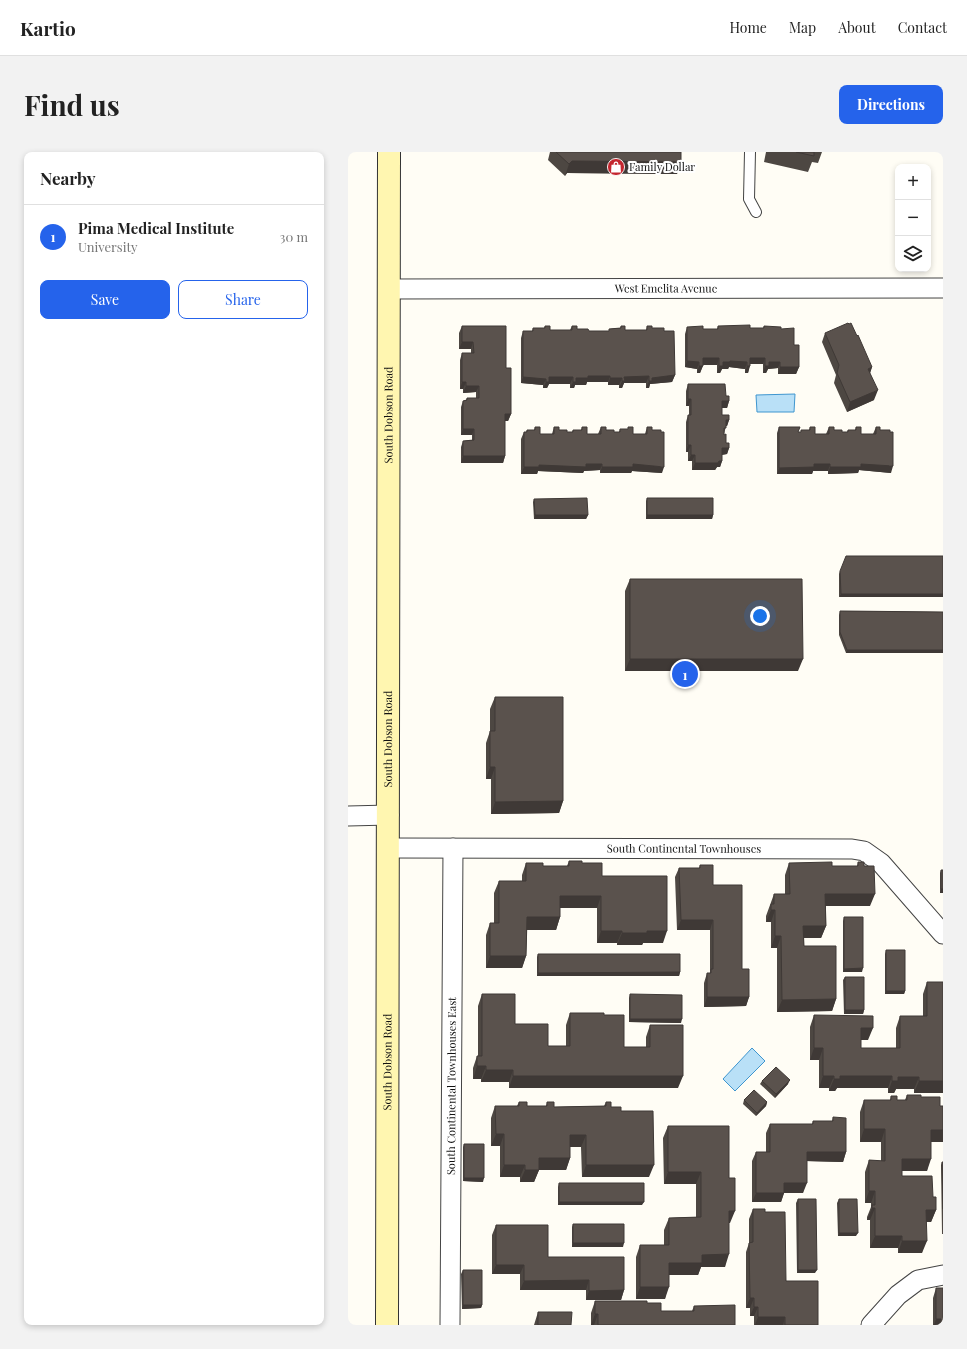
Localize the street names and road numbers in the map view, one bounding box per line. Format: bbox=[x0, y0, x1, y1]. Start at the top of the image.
street label: West Emelita Avenue bbox=[614, 280, 718, 296]
street label: South Dobson Road bbox=[380, 366, 396, 464]
street label: South Dobson Road bbox=[380, 690, 395, 788]
street label: South Continental Townhouses bbox=[607, 840, 761, 856]
street label: South Continental Townhouses East bbox=[443, 997, 459, 1175]
street label: South Dobson Road bbox=[379, 1013, 395, 1111]

